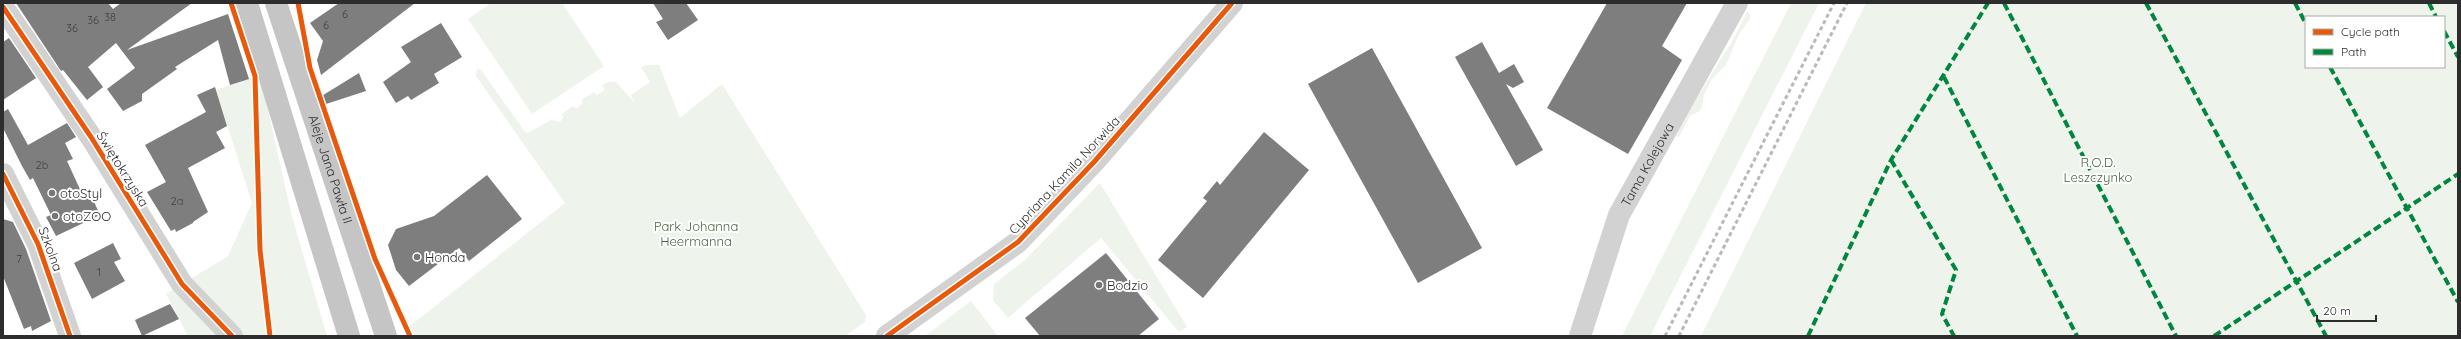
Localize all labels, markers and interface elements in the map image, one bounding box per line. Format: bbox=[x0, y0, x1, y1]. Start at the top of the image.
house number: 6 bbox=[342, 7, 348, 21]
house number: 38 bbox=[104, 10, 116, 24]
house number: 36 bbox=[87, 13, 99, 27]
legend bbox=[2305, 16, 2445, 68]
house number: 6 bbox=[323, 18, 329, 32]
house number: 36 bbox=[66, 21, 78, 35]
text: Cycle path bbox=[2341, 24, 2400, 39]
text: Path bbox=[2341, 44, 2366, 59]
street label: Aleje Jana Pawła II bbox=[305, 113, 356, 226]
street label: Cypriana Kamila Norwida bbox=[1005, 113, 1123, 237]
street label: Tama Kolejowa bbox=[1617, 120, 1677, 209]
street label: Świętokrzyska bbox=[93, 128, 153, 210]
park label: R.O.D. Leszczynko bbox=[2064, 154, 2133, 185]
house number: 2b bbox=[36, 158, 49, 172]
place label: otoStyl bbox=[60, 185, 102, 201]
marker: otoStyl bbox=[47, 188, 57, 198]
house number: 2a bbox=[171, 194, 183, 208]
place label: otoZOO bbox=[63, 208, 111, 224]
marker: otoZOO bbox=[50, 211, 60, 221]
park label: Park Johanna Heermanna bbox=[654, 218, 738, 249]
street label: Szkolna bbox=[36, 224, 66, 274]
place label: Honda bbox=[425, 249, 465, 265]
house number: 7 bbox=[16, 252, 22, 266]
marker: Honda bbox=[412, 252, 422, 262]
house number: 1 bbox=[97, 265, 101, 279]
place label: Bodzio bbox=[1107, 277, 1148, 293]
marker: Bodzio bbox=[1094, 280, 1104, 290]
scale bar bbox=[2317, 297, 2376, 323]
text: 20 m bbox=[2323, 303, 2351, 318]

